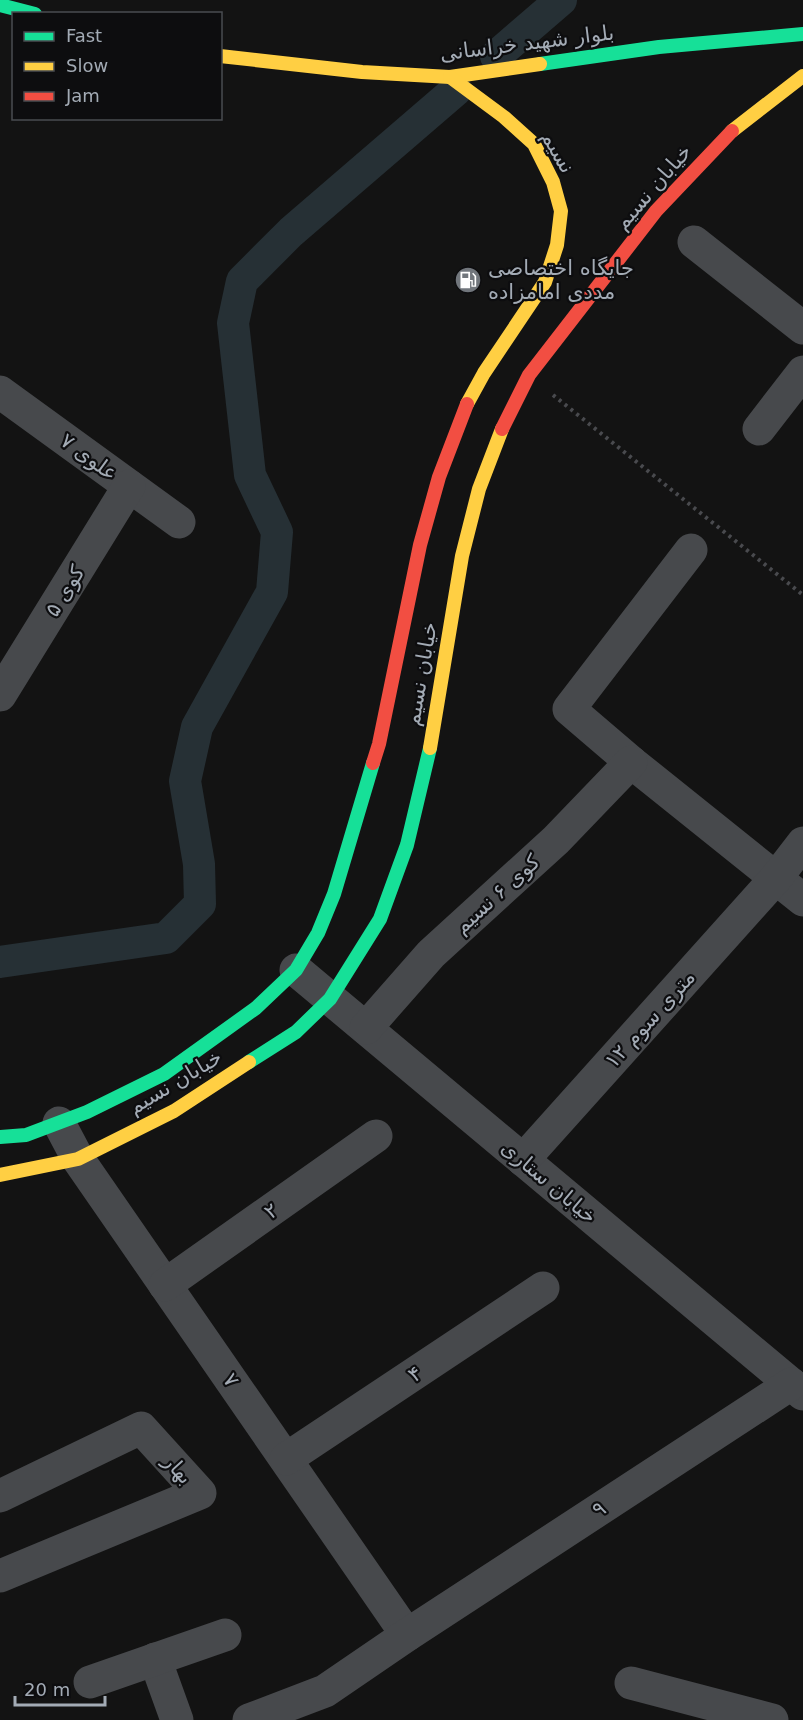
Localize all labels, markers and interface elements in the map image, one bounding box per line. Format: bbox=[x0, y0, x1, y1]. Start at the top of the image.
legend bbox=[12, 12, 222, 120]
street label: بلوار شهید خراسانی bbox=[439, 20, 615, 66]
text: Fast bbox=[66, 25, 102, 46]
text: Slow bbox=[66, 55, 108, 76]
text: Jam bbox=[65, 85, 100, 106]
street label: نسیم bbox=[536, 127, 580, 178]
street label: خیابان نسیم bbox=[610, 140, 697, 235]
place label: جایگاه اختصاصی مددی امامزاده bbox=[488, 256, 634, 304]
fuel station icon: جایگاه اختصاصی مددی امامزاده bbox=[453, 265, 483, 295]
street label: علوی ۷ bbox=[56, 428, 122, 486]
street label: کوی ۵ bbox=[40, 561, 90, 621]
street label: خیابان نسیم bbox=[400, 620, 443, 728]
street label: کوی ۶ نسیم bbox=[449, 849, 545, 939]
street label: ۱۲ متری سوم bbox=[600, 965, 700, 1073]
street label: خیابان نسیم bbox=[124, 1045, 227, 1120]
street label: خیابان ستاری bbox=[496, 1135, 602, 1229]
street label: ۲ bbox=[259, 1198, 283, 1224]
street label: ۴ bbox=[404, 1361, 426, 1387]
street label: ۷ bbox=[218, 1368, 244, 1392]
street label: بهار bbox=[158, 1448, 198, 1489]
street label: ۹ bbox=[588, 1496, 610, 1522]
scale bar bbox=[15, 1669, 105, 1707]
text: 20 m bbox=[24, 1679, 70, 1700]

